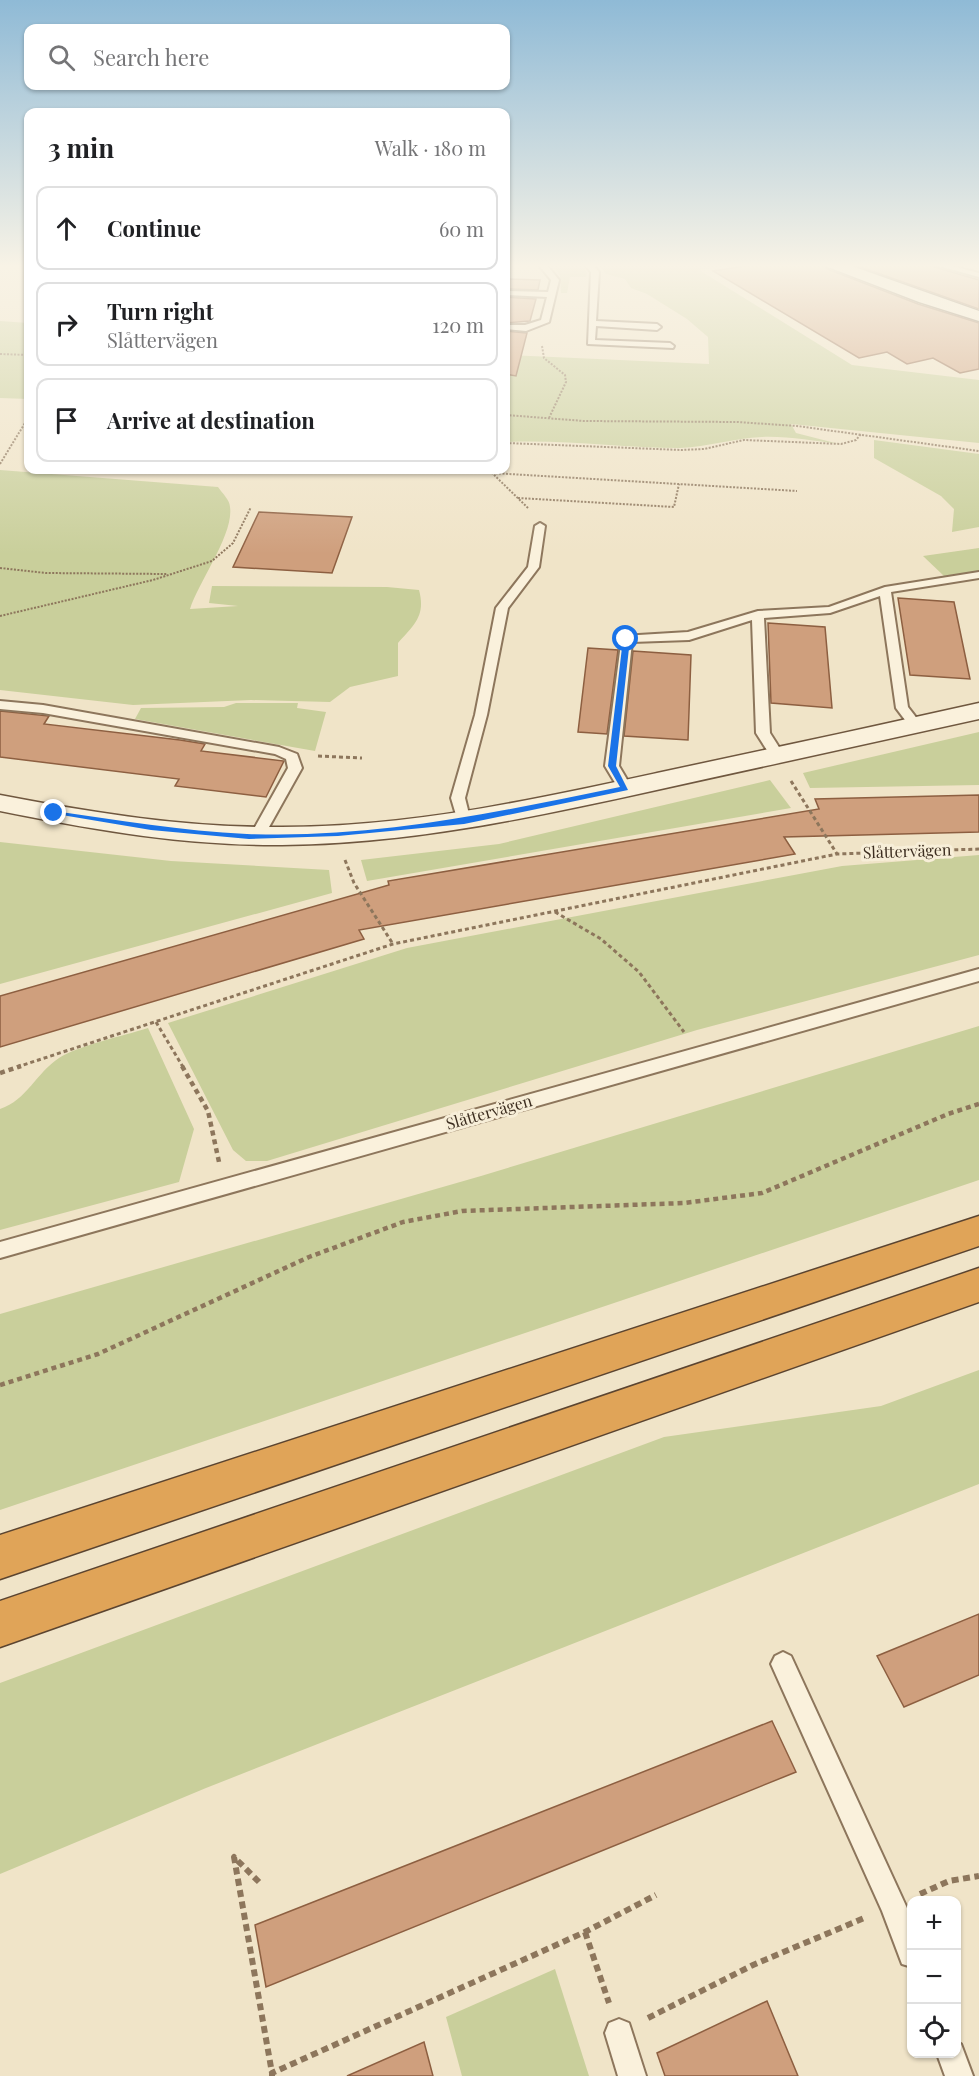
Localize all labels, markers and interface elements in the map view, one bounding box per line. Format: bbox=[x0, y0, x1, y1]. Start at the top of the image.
search box bbox=[24, 24, 510, 90]
icon: search bbox=[45, 41, 78, 74]
text: Search here bbox=[93, 42, 209, 72]
text: 3 min bbox=[48, 130, 114, 165]
text: Walk · 180 m bbox=[375, 134, 486, 161]
icon: ahead bbox=[50, 212, 83, 245]
text: Continue bbox=[107, 213, 201, 243]
text: 60 m bbox=[439, 215, 484, 242]
text: Turn right bbox=[107, 296, 213, 326]
icon: right bbox=[50, 308, 83, 341]
text: 120 m bbox=[432, 311, 484, 338]
text: Slåttervägen bbox=[107, 326, 218, 353]
icon: arrive bbox=[50, 404, 83, 437]
text: Arrive at destination bbox=[107, 405, 315, 435]
route start bbox=[612, 625, 638, 651]
route end bbox=[40, 799, 66, 825]
street label: Slåttervägen bbox=[862, 838, 952, 863]
street label: Slåttervägen bbox=[443, 1089, 535, 1134]
map controls bbox=[907, 1896, 961, 2058]
button: + bbox=[907, 1896, 961, 1950]
button: − bbox=[907, 1950, 961, 2004]
button: locate bbox=[907, 2004, 961, 2058]

